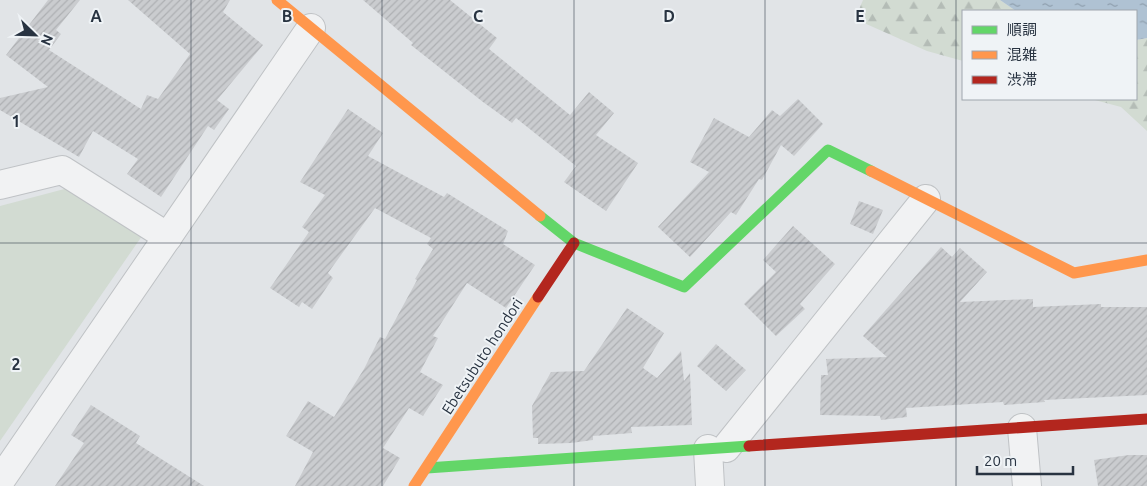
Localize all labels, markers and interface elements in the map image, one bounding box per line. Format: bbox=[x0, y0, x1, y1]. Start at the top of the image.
text: A bbox=[90, 7, 102, 25]
text: B bbox=[282, 7, 292, 25]
text: C bbox=[473, 7, 483, 25]
text: D bbox=[663, 7, 675, 25]
text: E bbox=[855, 7, 865, 25]
north arrow bbox=[10, 10, 60, 60]
legend bbox=[962, 10, 1137, 100]
text: 順調 bbox=[1007, 21, 1037, 38]
text: N bbox=[38, 32, 56, 48]
text: 混雑 bbox=[1007, 46, 1037, 63]
text: 渋滞 bbox=[1007, 71, 1037, 88]
text: 1 bbox=[11, 112, 21, 130]
street label: Ebetsubuto hondori bbox=[438, 295, 526, 417]
text: 2 bbox=[11, 355, 21, 373]
scale bar bbox=[977, 444, 1073, 476]
text: 20 m bbox=[984, 452, 1017, 469]

